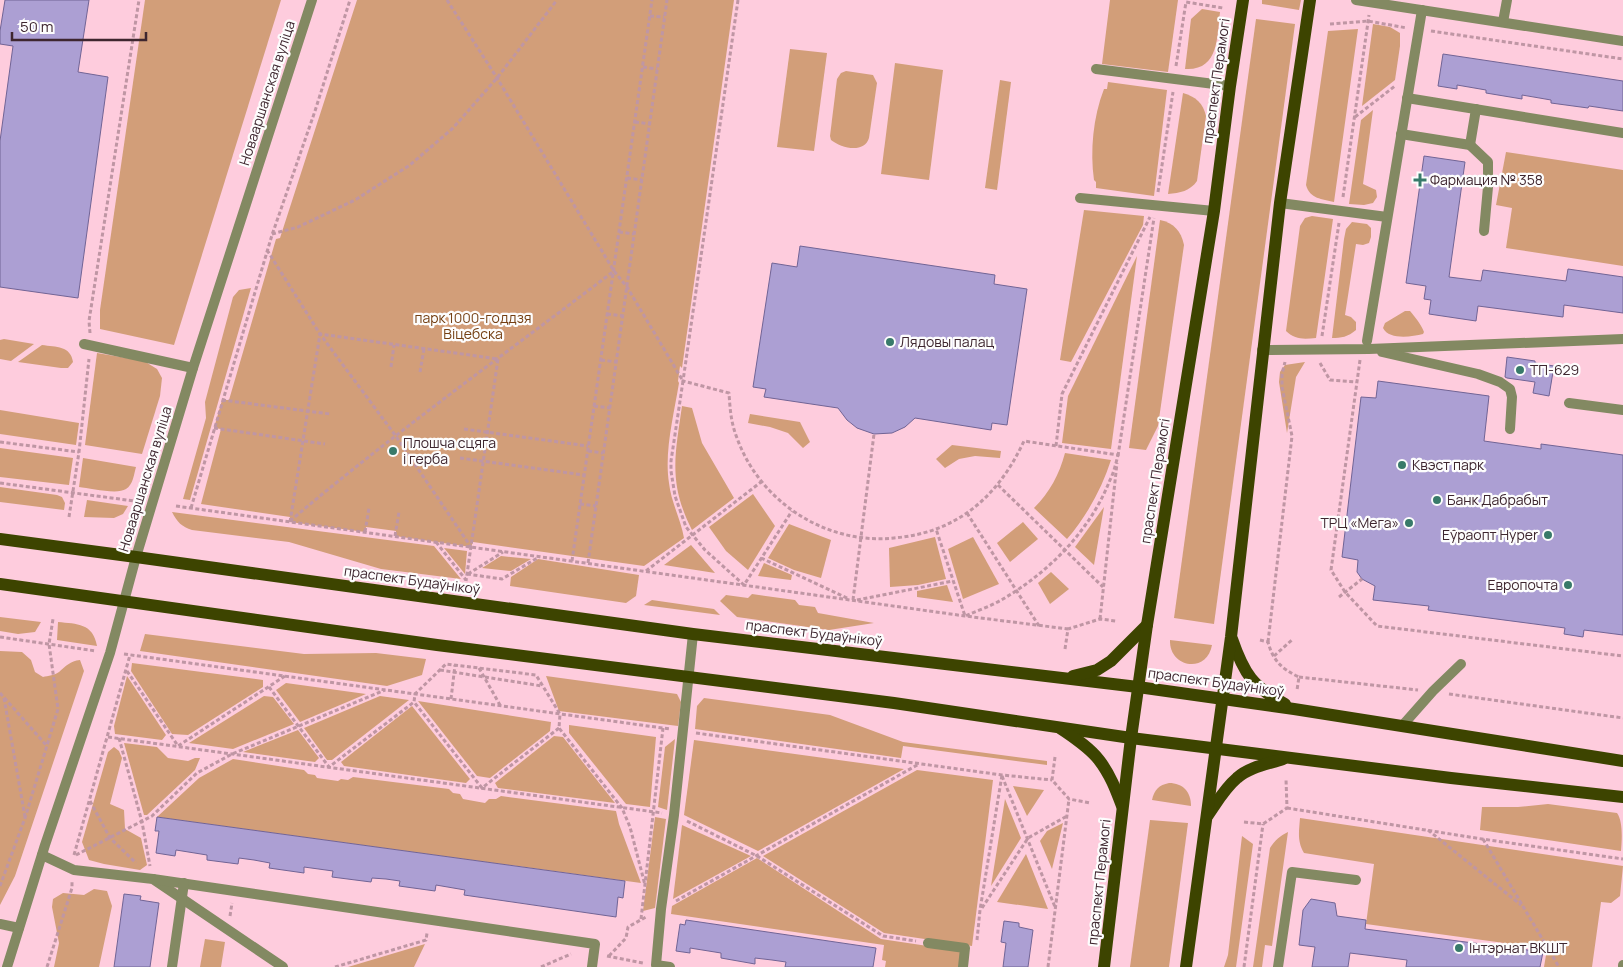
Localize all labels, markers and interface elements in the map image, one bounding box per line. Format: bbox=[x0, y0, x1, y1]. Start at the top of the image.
scale bar bbox=[12, 10, 146, 42]
text: 50 m bbox=[20, 16, 54, 37]
street label: праспект Перамогі bbox=[1197, 17, 1234, 145]
street label: Новааршанская вуліца bbox=[234, 18, 299, 168]
place label: Фармация № 358 bbox=[1430, 170, 1543, 189]
marker: Фармация № 358 bbox=[1414, 174, 1426, 186]
park label: парк 1000-годдзя Віцебска bbox=[415, 308, 531, 343]
place label: Лядовы палац bbox=[900, 332, 994, 351]
marker: Лядовы палац bbox=[884, 336, 896, 348]
place label: ТП-629 bbox=[1530, 360, 1579, 379]
marker: ТП-629 bbox=[1514, 364, 1526, 376]
street label: Новааршанская вуліца bbox=[113, 404, 176, 554]
street label: праспект Перамогі bbox=[1135, 417, 1174, 545]
place label: Плошча сцяга і герба bbox=[403, 433, 496, 468]
marker: Плошча сцяга і герба bbox=[387, 445, 399, 457]
place label: Квэст парк bbox=[1412, 455, 1485, 474]
marker: Квэст парк bbox=[1396, 459, 1408, 471]
place label: Банк Дабрабыт bbox=[1447, 490, 1548, 509]
marker: Банк Дабрабыт bbox=[1431, 494, 1443, 506]
place label: ТРЦ «Мега» bbox=[1320, 513, 1399, 532]
marker: ТРЦ «Мега» bbox=[1403, 517, 1415, 529]
place label: Еўраопт Hyper bbox=[1442, 525, 1538, 544]
marker: Еўраопт Hyper bbox=[1542, 529, 1554, 541]
street label: праспект Будаўнікоў bbox=[343, 561, 482, 599]
place label: Европочта bbox=[1488, 575, 1558, 594]
marker: Европочта bbox=[1562, 579, 1574, 591]
street label: праспект Будаўнікоў bbox=[745, 615, 884, 650]
street label: праспект Будаўнікоў bbox=[1147, 663, 1286, 701]
street label: праспект Перамогі bbox=[1082, 818, 1115, 946]
place label: Інтэрнат ВКШТ bbox=[1469, 938, 1568, 957]
marker: Інтэрнат ВКШТ bbox=[1453, 942, 1465, 954]

